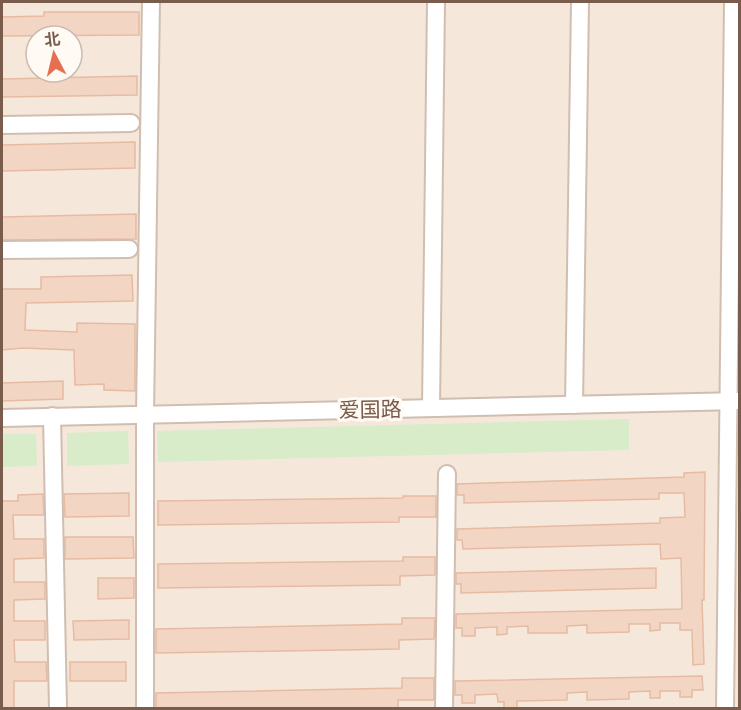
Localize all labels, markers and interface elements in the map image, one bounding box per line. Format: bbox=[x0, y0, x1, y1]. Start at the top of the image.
north arrow bbox=[24, 24, 84, 84]
text: 北 bbox=[43, 29, 61, 49]
street label: 爱国路 bbox=[338, 396, 402, 422]

